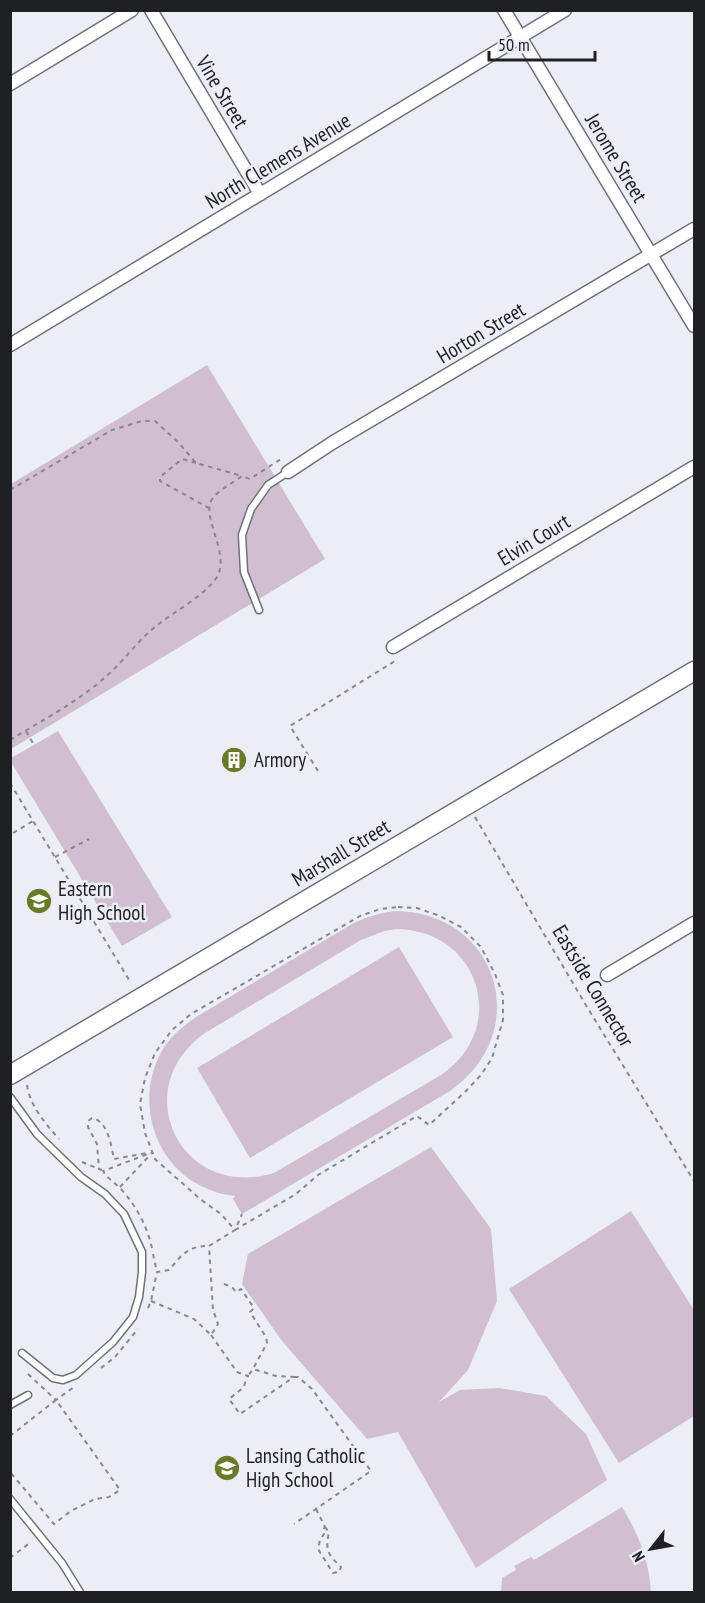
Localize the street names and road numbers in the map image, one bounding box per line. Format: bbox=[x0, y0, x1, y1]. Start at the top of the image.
street label: Vine Street bbox=[190, 50, 255, 133]
street label: North Clemens Avenue bbox=[200, 107, 355, 215]
street label: Jerome Street bbox=[579, 108, 654, 207]
street label: Horton Street bbox=[432, 296, 530, 369]
street label: Elvin Court bbox=[493, 507, 575, 572]
street label: Marshall Street bbox=[287, 813, 395, 892]
street label: Eastside Connector bbox=[547, 920, 640, 1052]

